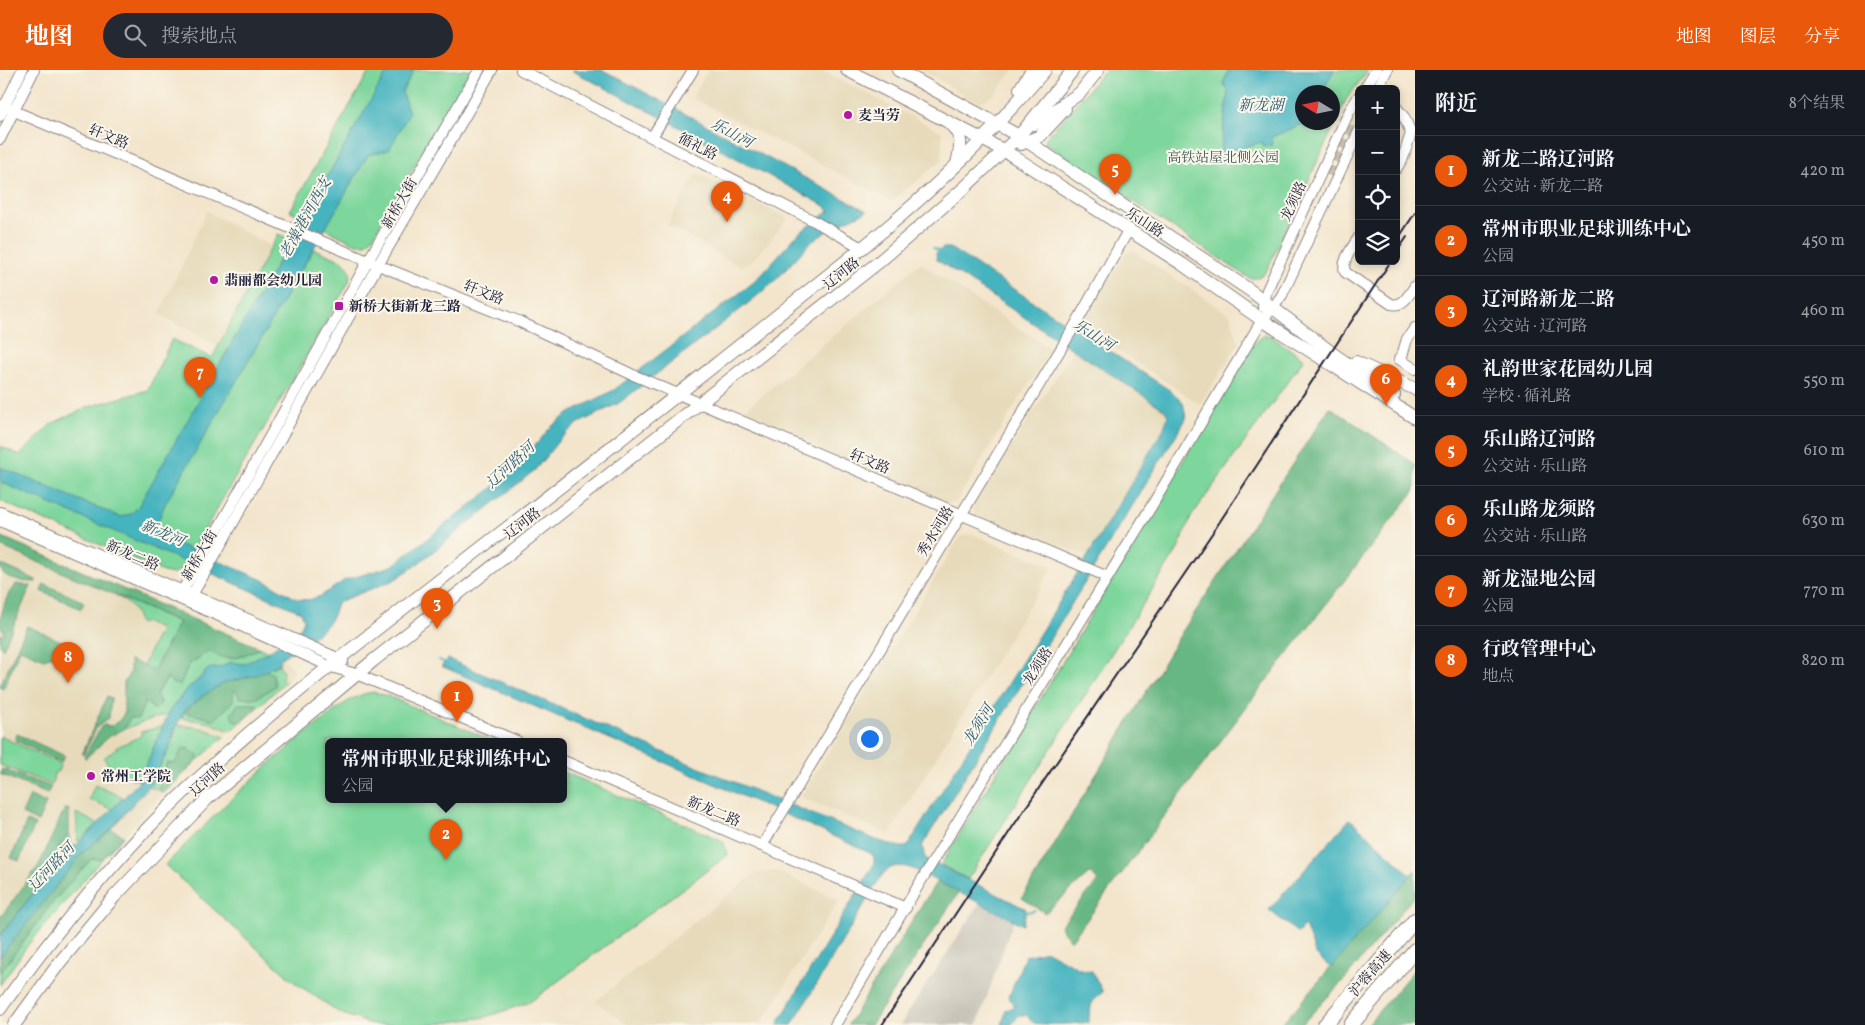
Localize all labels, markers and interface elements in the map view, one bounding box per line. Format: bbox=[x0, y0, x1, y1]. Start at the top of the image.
search box bbox=[103, 13, 453, 58]
text: 地图 bbox=[25, 21, 73, 55]
icon: search bbox=[121, 21, 149, 49]
text: 搜索地点 bbox=[161, 24, 237, 50]
text: 地图 bbox=[1676, 25, 1712, 50]
text: 图层 bbox=[1740, 25, 1776, 50]
text: 分享 bbox=[1804, 25, 1840, 50]
north arrow bbox=[1295, 85, 1340, 130]
map controls bbox=[1355, 85, 1400, 265]
button: + bbox=[1355, 85, 1400, 130]
text: 附近 bbox=[1435, 90, 1477, 119]
text: 8个结果 bbox=[1789, 93, 1845, 115]
water label: 新龙湖 bbox=[1238, 96, 1286, 117]
place label: 麦当劳 bbox=[858, 107, 900, 126]
marker: 麦当劳 bbox=[842, 109, 854, 121]
water label: 乐山河 bbox=[706, 114, 759, 156]
street label: 轩文路 bbox=[85, 120, 131, 154]
street label: 循礼路 bbox=[674, 129, 720, 165]
button: − bbox=[1355, 130, 1400, 175]
text: 新龙二路辽河路 bbox=[1482, 147, 1615, 173]
park label: 高铁站屋北侧公园 bbox=[1167, 149, 1279, 168]
pin: 5 bbox=[1099, 154, 1131, 195]
text: 1 bbox=[1448, 160, 1454, 182]
text: 420 m bbox=[1800, 160, 1845, 182]
water label: 老澡港河西支 bbox=[275, 173, 338, 263]
street label: 新桥大街 bbox=[378, 175, 423, 233]
button: locate bbox=[1355, 175, 1400, 220]
text: 公交站 · 新龙二路 bbox=[1482, 176, 1604, 198]
street label: 龙须路 bbox=[1277, 179, 1312, 225]
pin: 4 bbox=[711, 181, 743, 222]
street label: 乐山路 bbox=[1121, 204, 1167, 243]
text: 常州市职业足球训练中心 bbox=[1482, 217, 1691, 243]
button: layers bbox=[1355, 220, 1400, 265]
text: 2 bbox=[1447, 230, 1455, 252]
text: 450 m bbox=[1802, 230, 1845, 252]
text: 公园 bbox=[1482, 246, 1514, 268]
street label: 辽河路 bbox=[820, 254, 864, 295]
place label: 翡丽都会幼儿园 bbox=[224, 272, 322, 291]
marker: 翡丽都会幼儿园 bbox=[208, 274, 220, 286]
street label: 轩文路 bbox=[460, 277, 506, 310]
text: 辽河路新龙二路 bbox=[1482, 287, 1615, 313]
place label: 新桥大街新龙三路 bbox=[349, 298, 461, 317]
marker: 新桥大街新龙三路 bbox=[333, 300, 345, 312]
text: 3 bbox=[1447, 300, 1455, 322]
text: 460 m bbox=[1801, 300, 1845, 322]
water label: 乐山河 bbox=[1069, 315, 1120, 359]
text: 公交站 · 辽河路 bbox=[1482, 316, 1588, 338]
pin: 7 bbox=[184, 357, 216, 398]
text: 礼韵世家花园幼儿园 bbox=[1482, 357, 1653, 383]
pin: 6 bbox=[1370, 364, 1402, 405]
text: 4 bbox=[1446, 370, 1456, 392]
text: 550 m bbox=[1803, 370, 1845, 392]
text: 学校 · 循礼路 bbox=[1482, 386, 1572, 408]
text: 乐山路辽河路 bbox=[1482, 427, 1596, 453]
water label: 辽河路河 bbox=[482, 436, 542, 494]
text: 5 bbox=[1447, 440, 1455, 462]
text: 610 m bbox=[1804, 440, 1845, 462]
street label: 轩文路 bbox=[846, 445, 892, 479]
text: 公交站 · 乐山路 bbox=[1482, 456, 1588, 478]
text: 乐山路龙须路 bbox=[1482, 497, 1596, 523]
street label: 秀水河路 bbox=[914, 503, 959, 561]
street label: 辽河路 bbox=[501, 504, 545, 545]
text: 6 bbox=[1447, 510, 1455, 532]
text: 630 m bbox=[1802, 510, 1845, 532]
water label: 新龙河 bbox=[138, 516, 190, 554]
text: 公交站 · 乐山路 bbox=[1482, 526, 1588, 548]
street label: 新桥大街 bbox=[178, 527, 223, 585]
street label: 新龙二路 bbox=[103, 537, 162, 576]
text: 新龙湿地公园 bbox=[1482, 567, 1596, 593]
text: 7 bbox=[1447, 580, 1455, 602]
text: 770 m bbox=[1803, 580, 1845, 602]
pin: 3 bbox=[421, 588, 453, 629]
text: 公园 bbox=[1482, 596, 1514, 618]
text: 行政管理中心 bbox=[1482, 637, 1596, 663]
pin: 8 bbox=[52, 642, 84, 683]
street label: 龙须路 bbox=[1019, 644, 1057, 690]
text: 8 bbox=[1447, 650, 1455, 672]
text: 820 m bbox=[1801, 650, 1845, 672]
text: 地点 bbox=[1482, 666, 1514, 688]
pin: 1 bbox=[441, 681, 473, 722]
water label: 龙须河 bbox=[959, 699, 1001, 750]
your location bbox=[857, 726, 883, 752]
popup bbox=[325, 738, 567, 803]
text: 常州市职业足球训练中心 bbox=[341, 747, 551, 773]
street label: 辽河路 bbox=[186, 759, 230, 801]
place label: 常州工学院 bbox=[101, 768, 171, 787]
marker: 常州工学院 bbox=[85, 770, 97, 782]
text: 公园 bbox=[341, 776, 374, 798]
street label: 新龙二路 bbox=[684, 793, 743, 832]
pin: 2 bbox=[430, 819, 462, 860]
water label: 辽河路河 bbox=[24, 837, 82, 897]
street label: 沪蓉高速 bbox=[1346, 947, 1397, 1001]

